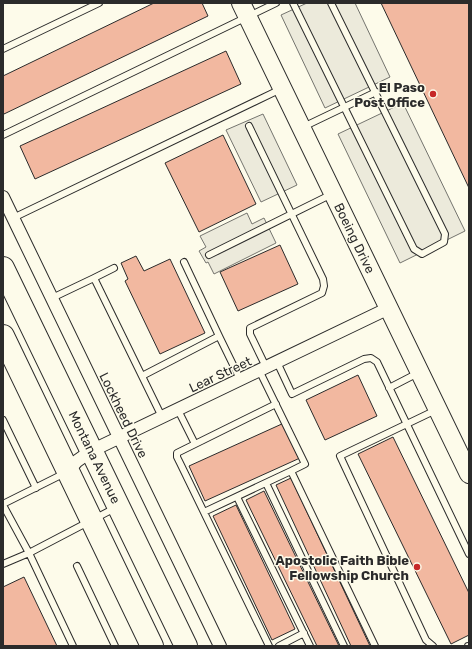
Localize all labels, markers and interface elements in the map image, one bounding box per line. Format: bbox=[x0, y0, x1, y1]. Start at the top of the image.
place label: El Paso Post Office bbox=[354, 80, 425, 110]
marker: El Paso Post Office bbox=[428, 89, 438, 99]
street label: Boeing Drive bbox=[330, 200, 378, 276]
street label: Lear Street bbox=[187, 353, 254, 395]
street label: Lockheed Drive bbox=[96, 370, 151, 460]
street label: Montana Avenue bbox=[66, 408, 123, 506]
place label: Apostolic Faith Bible Fellowship Church bbox=[276, 553, 409, 583]
marker: Apostolic Faith Bible Fellowship Church bbox=[412, 562, 422, 572]

